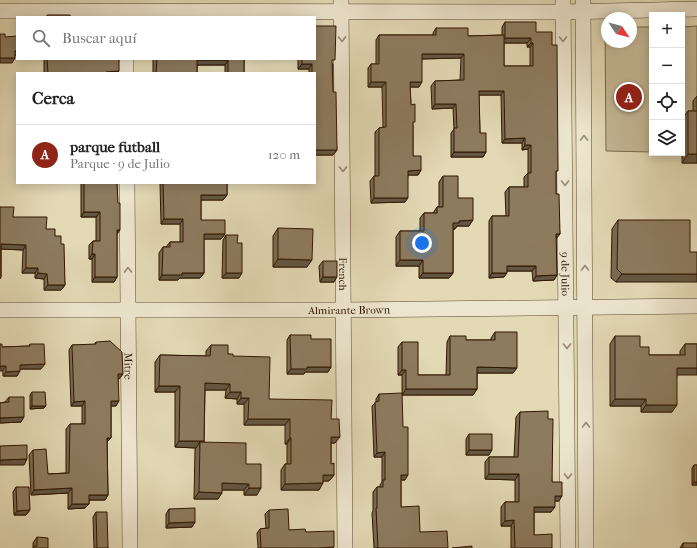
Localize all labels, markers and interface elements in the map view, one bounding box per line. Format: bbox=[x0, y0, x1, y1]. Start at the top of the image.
north arrow bbox=[601, 12, 637, 48]
map controls bbox=[649, 12, 685, 156]
button: + bbox=[649, 12, 685, 48]
search box bbox=[16, 16, 316, 60]
icon: search bbox=[30, 27, 52, 49]
text: Buscar aquí bbox=[62, 29, 137, 47]
one-way arrow bbox=[338, 36, 346, 42]
one-way arrow bbox=[559, 36, 567, 42]
button: − bbox=[649, 48, 685, 84]
pin: A bbox=[616, 82, 642, 112]
button: locate bbox=[649, 84, 685, 120]
text: Cerca bbox=[32, 88, 74, 108]
button: layers bbox=[649, 120, 685, 156]
one-way arrow bbox=[580, 135, 588, 141]
text: parque futball bbox=[70, 138, 160, 156]
text: A bbox=[41, 147, 49, 162]
text: 120 m bbox=[268, 147, 300, 162]
text: Parque · 9 de Julio bbox=[70, 156, 170, 171]
one-way arrow bbox=[339, 166, 347, 172]
one-way arrow bbox=[561, 180, 569, 186]
your location bbox=[412, 233, 432, 253]
street label: 9 de Julio bbox=[558, 252, 572, 296]
street label: French bbox=[336, 257, 349, 292]
one-way arrow bbox=[581, 265, 589, 271]
one-way arrow bbox=[124, 267, 132, 273]
street label: Almirante Brown bbox=[307, 303, 391, 317]
one-way arrow bbox=[563, 343, 571, 349]
street label: Mitre bbox=[121, 352, 135, 380]
one-way arrow bbox=[582, 422, 590, 428]
one-way arrow bbox=[564, 473, 572, 479]

